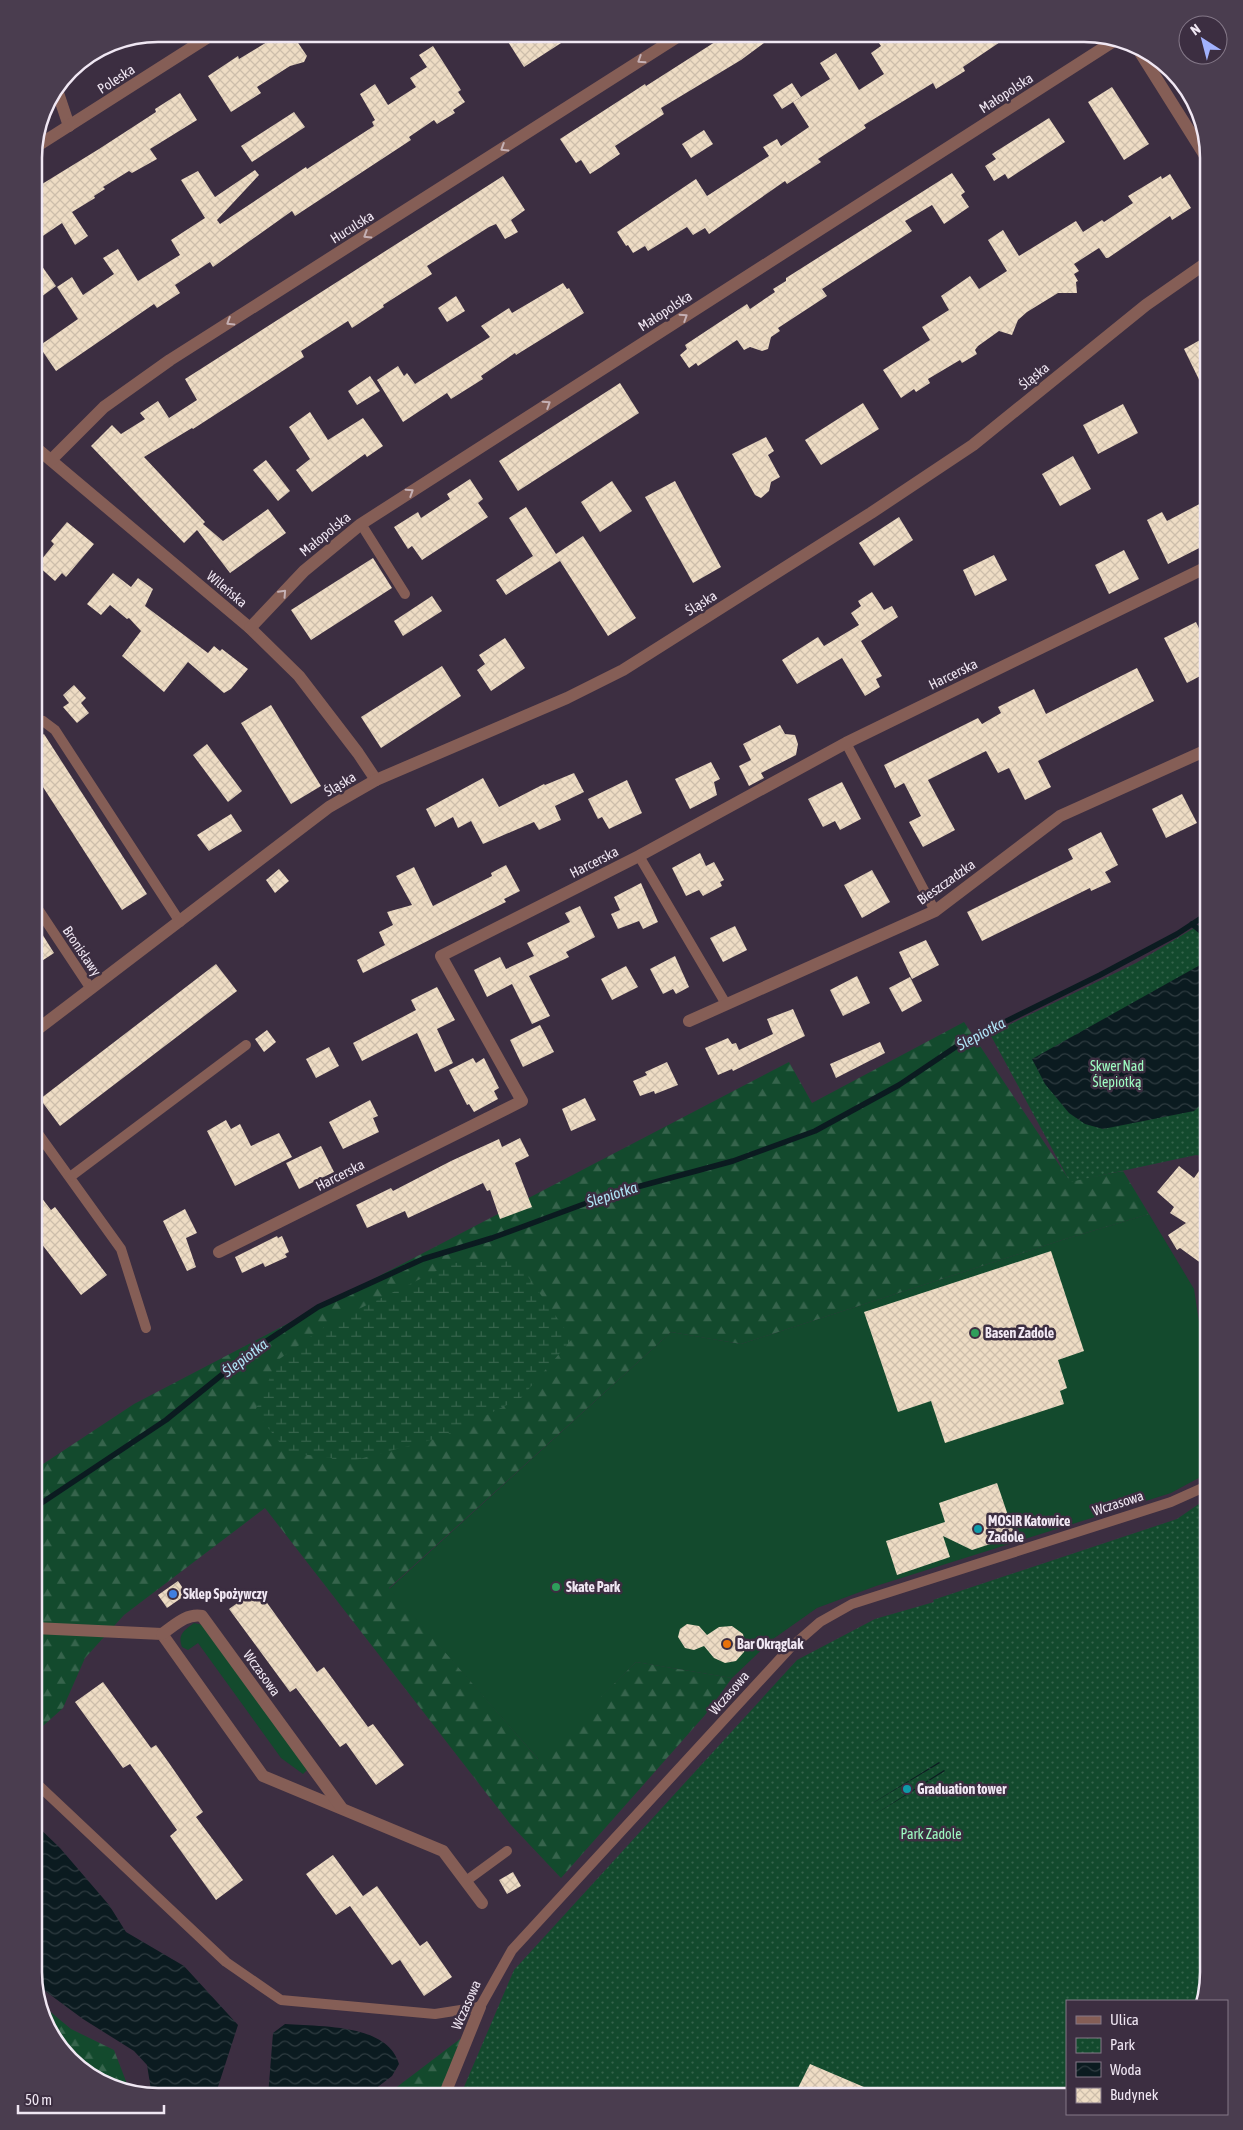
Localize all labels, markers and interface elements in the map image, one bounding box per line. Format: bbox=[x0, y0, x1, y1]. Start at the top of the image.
north arrow bbox=[1178, 15, 1228, 65]
text: N bbox=[1187, 21, 1203, 38]
one-way arrow bbox=[638, 54, 647, 63]
street label: Poleska bbox=[95, 61, 137, 97]
street label: Małopolska bbox=[976, 70, 1036, 116]
one-way arrow bbox=[501, 141, 510, 151]
street label: Huculska bbox=[327, 207, 377, 247]
one-way arrow bbox=[364, 229, 373, 238]
street label: Małopolska bbox=[635, 288, 695, 334]
one-way arrow bbox=[678, 313, 687, 323]
one-way arrow bbox=[226, 316, 236, 325]
street label: Śląska bbox=[1016, 359, 1052, 393]
one-way arrow bbox=[542, 401, 551, 411]
one-way arrow bbox=[405, 489, 414, 498]
street label: Małopolska bbox=[296, 509, 354, 559]
street label: Wileńska bbox=[204, 568, 250, 610]
street label: Śląska bbox=[682, 587, 720, 619]
one-way arrow bbox=[277, 589, 286, 598]
street label: Harcerska bbox=[926, 655, 980, 693]
street label: Śląska bbox=[321, 768, 359, 800]
street label: Harcerska bbox=[567, 843, 621, 881]
street label: Bieszczadzka bbox=[914, 856, 978, 908]
street label: Bronisławy bbox=[60, 923, 105, 979]
water label: Ślepiotka bbox=[953, 1014, 1008, 1054]
park label: Skwer Nad Ślepiotką bbox=[1090, 1058, 1144, 1090]
street label: Harcerska bbox=[313, 1156, 367, 1194]
water label: Ślepiotka bbox=[584, 1178, 639, 1211]
place label: Basen Zadole bbox=[985, 1325, 1054, 1341]
marker: Basen Zadole bbox=[969, 1327, 981, 1339]
water label: Ślepiotka bbox=[218, 1335, 271, 1381]
street label: Wczasowa bbox=[1091, 1487, 1145, 1519]
place label: MOSIR Katowice Zadole bbox=[988, 1513, 1070, 1545]
marker: MOSIR Katowice Zadole bbox=[972, 1523, 984, 1535]
place label: Skate Park bbox=[566, 1579, 621, 1595]
marker: Skate Park bbox=[550, 1581, 562, 1593]
place label: Sklep Spożywczy bbox=[183, 1586, 268, 1602]
marker: Sklep Spożywczy bbox=[167, 1588, 179, 1600]
place label: Bar Okrąglak bbox=[737, 1636, 804, 1652]
marker: Bar Okrąglak bbox=[721, 1638, 733, 1650]
street label: Wczasowa bbox=[240, 1647, 284, 1699]
street label: Wczasowa bbox=[706, 1668, 752, 1718]
place label: Graduation tower bbox=[917, 1781, 1007, 1797]
marker: Graduation tower bbox=[901, 1783, 913, 1795]
park label: Park Zadole bbox=[900, 1826, 962, 1842]
street label: Wczasowa bbox=[448, 1978, 484, 2032]
legend bbox=[1066, 2000, 1228, 2115]
text: Ulica bbox=[1110, 2011, 1139, 2028]
text: Park bbox=[1110, 2036, 1135, 2053]
text: Woda bbox=[1110, 2061, 1142, 2078]
scale bar bbox=[18, 2082, 164, 2114]
text: Budynek bbox=[1110, 2086, 1159, 2103]
text: 50 m bbox=[25, 2091, 52, 2108]

